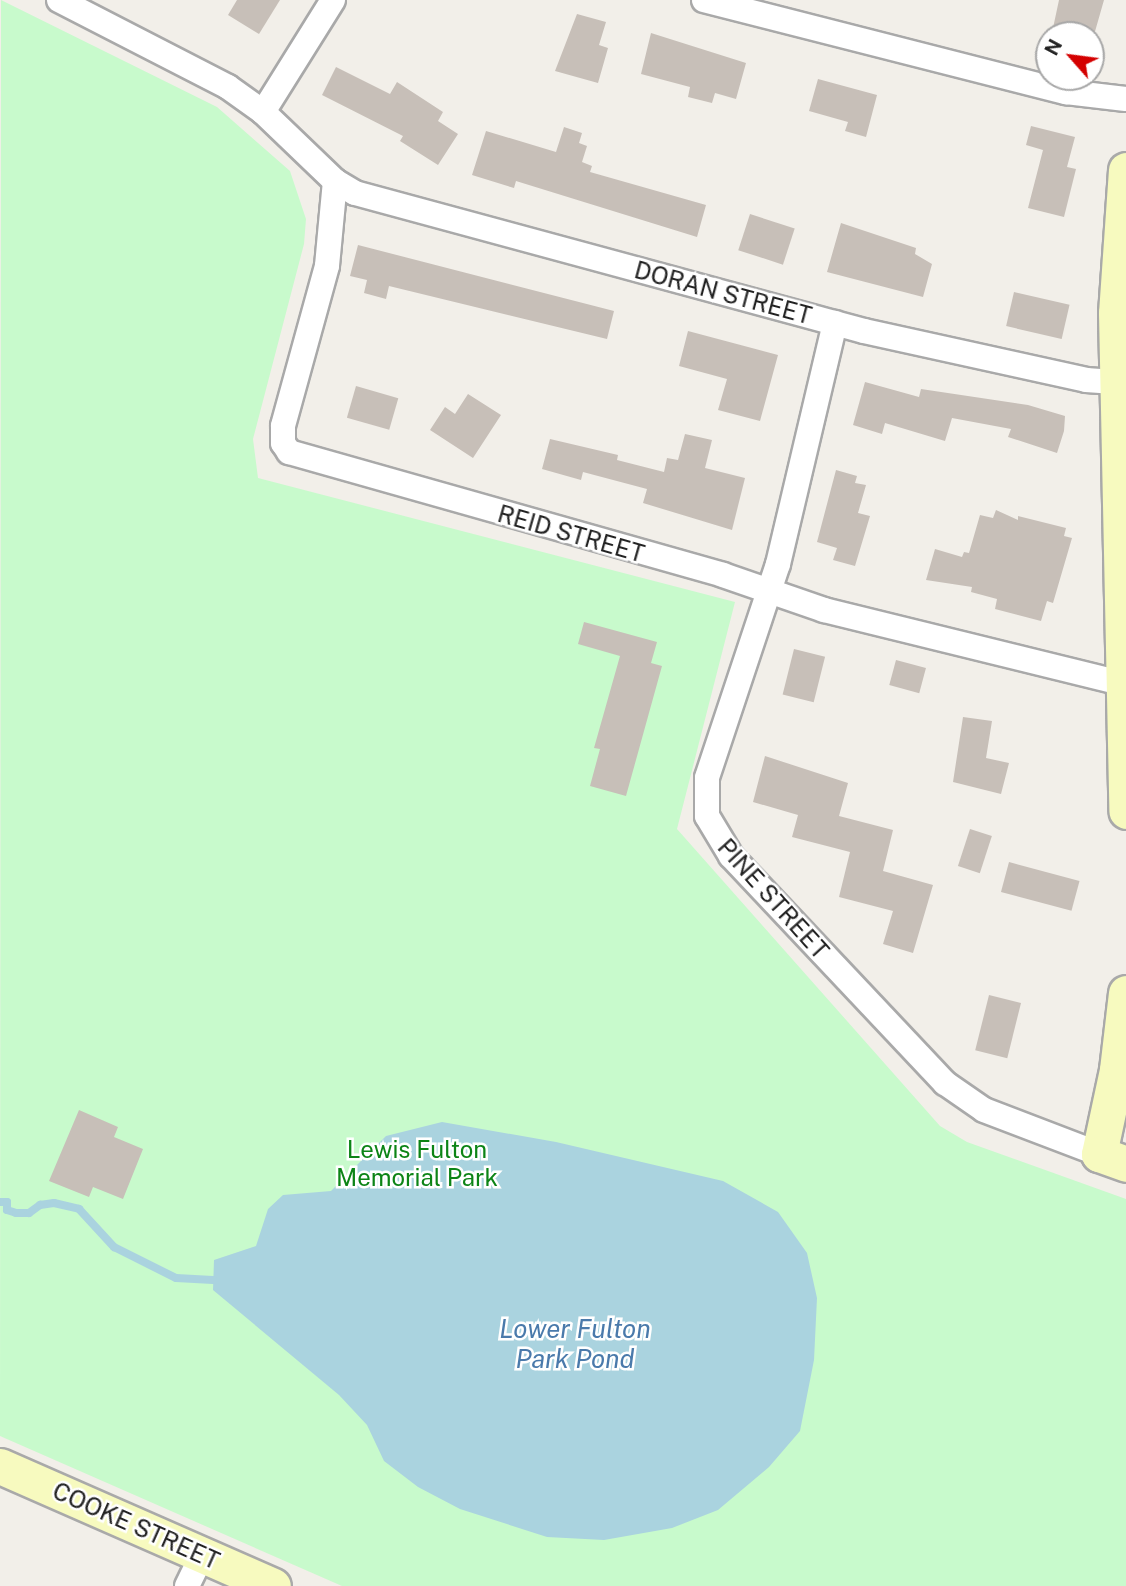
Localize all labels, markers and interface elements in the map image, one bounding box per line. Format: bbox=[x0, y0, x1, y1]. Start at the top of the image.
north arrow bbox=[1035, 21, 1105, 91]
text: N bbox=[1040, 35, 1066, 59]
street label: DORAN STREET bbox=[631, 255, 815, 331]
street label: REID STREET bbox=[494, 499, 648, 569]
street label: PINE STREET bbox=[712, 833, 834, 965]
park label: Lewis Fulton Memorial Park bbox=[336, 1136, 498, 1192]
water label: Lower Fulton Park Pond bbox=[499, 1313, 651, 1374]
street label: COOKE STREET bbox=[48, 1476, 224, 1576]

